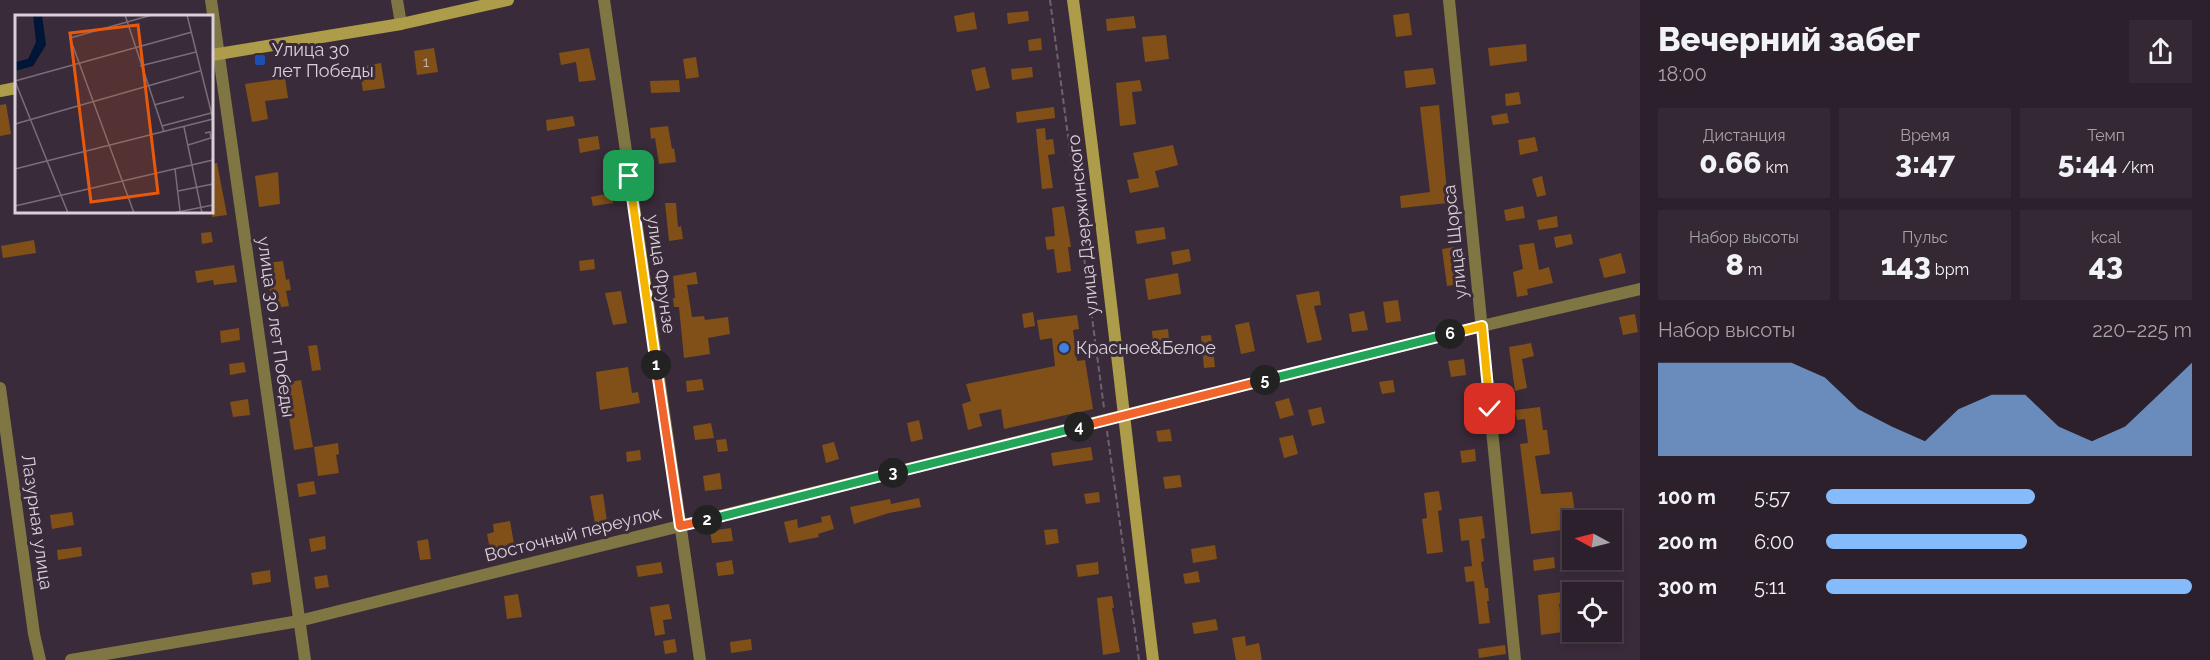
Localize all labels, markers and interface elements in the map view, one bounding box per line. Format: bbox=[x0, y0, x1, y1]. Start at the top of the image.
inset map bbox=[15, 15, 213, 213]
text: Вечерний забег bbox=[1658, 20, 1920, 59]
button: share bbox=[2129, 20, 2192, 83]
place label: Улица 30 лет Победы bbox=[272, 39, 374, 81]
marker: Улица 30 лет Победы bbox=[253, 53, 267, 67]
house number: 1 bbox=[423, 53, 430, 71]
text: 18:00 bbox=[1658, 62, 1707, 86]
text: Дистанция bbox=[1703, 126, 1785, 145]
text: Время bbox=[1900, 126, 1950, 145]
text: Темп bbox=[2087, 126, 2125, 145]
street label: улица Дзержинского bbox=[1063, 133, 1102, 317]
text: 0.66 bbox=[1699, 145, 1761, 180]
text: 3:47 bbox=[1895, 145, 1955, 180]
text: 5:44 bbox=[2058, 145, 2117, 180]
pin bbox=[603, 150, 654, 201]
text: km bbox=[1761, 158, 1789, 177]
text: /km bbox=[2117, 158, 2154, 177]
icon: arrive bbox=[612, 159, 645, 192]
street label: улица Щорса bbox=[1438, 184, 1471, 300]
street label: улица Фрунзе bbox=[643, 213, 680, 335]
text: Набор высоты bbox=[1689, 228, 1799, 247]
text: Пульс bbox=[1902, 228, 1948, 247]
text: kcal bbox=[2091, 228, 2121, 247]
street label: улица 30 лет Победы bbox=[253, 235, 300, 419]
text: 8 bbox=[1725, 247, 1744, 282]
text: 143 bbox=[1881, 247, 1931, 282]
text: 43 bbox=[2089, 247, 2123, 282]
text: m bbox=[1744, 260, 1763, 279]
text: bpm bbox=[1931, 260, 1969, 279]
text: Набор высоты bbox=[1658, 318, 1795, 342]
text: 220–225 m bbox=[2092, 318, 2192, 342]
pin: 6 bbox=[1435, 319, 1465, 349]
text: 6 bbox=[1445, 324, 1455, 343]
place label: Красное&Белое bbox=[1076, 337, 1216, 358]
marker: Красное&Белое bbox=[1057, 341, 1071, 355]
pin: 1 bbox=[641, 350, 671, 380]
text: 1 bbox=[652, 355, 660, 374]
pin: 5 bbox=[1250, 365, 1280, 395]
text: 5 bbox=[1261, 370, 1269, 389]
pin bbox=[1464, 383, 1515, 434]
icon: check bbox=[1473, 392, 1506, 425]
pin: 4 bbox=[1064, 412, 1094, 442]
text: 4 bbox=[1074, 417, 1084, 436]
street label: Лазурная улица bbox=[18, 453, 57, 591]
pin: 3 bbox=[878, 458, 908, 488]
text: 3 bbox=[889, 463, 897, 482]
text: 100 m bbox=[1658, 485, 1716, 509]
text: 5:57 bbox=[1754, 485, 1790, 509]
street label: Восточный переулок bbox=[482, 501, 663, 566]
pin: 2 bbox=[692, 505, 722, 535]
text: 2 bbox=[702, 510, 712, 529]
north arrow bbox=[1562, 510, 1622, 570]
map controls bbox=[1562, 510, 1622, 642]
text: 200 m bbox=[1658, 530, 1717, 554]
text: 6:00 bbox=[1754, 530, 1794, 554]
text: 300 m bbox=[1658, 575, 1717, 599]
text: 5:11 bbox=[1754, 575, 1786, 599]
button: locate bbox=[1562, 582, 1622, 642]

